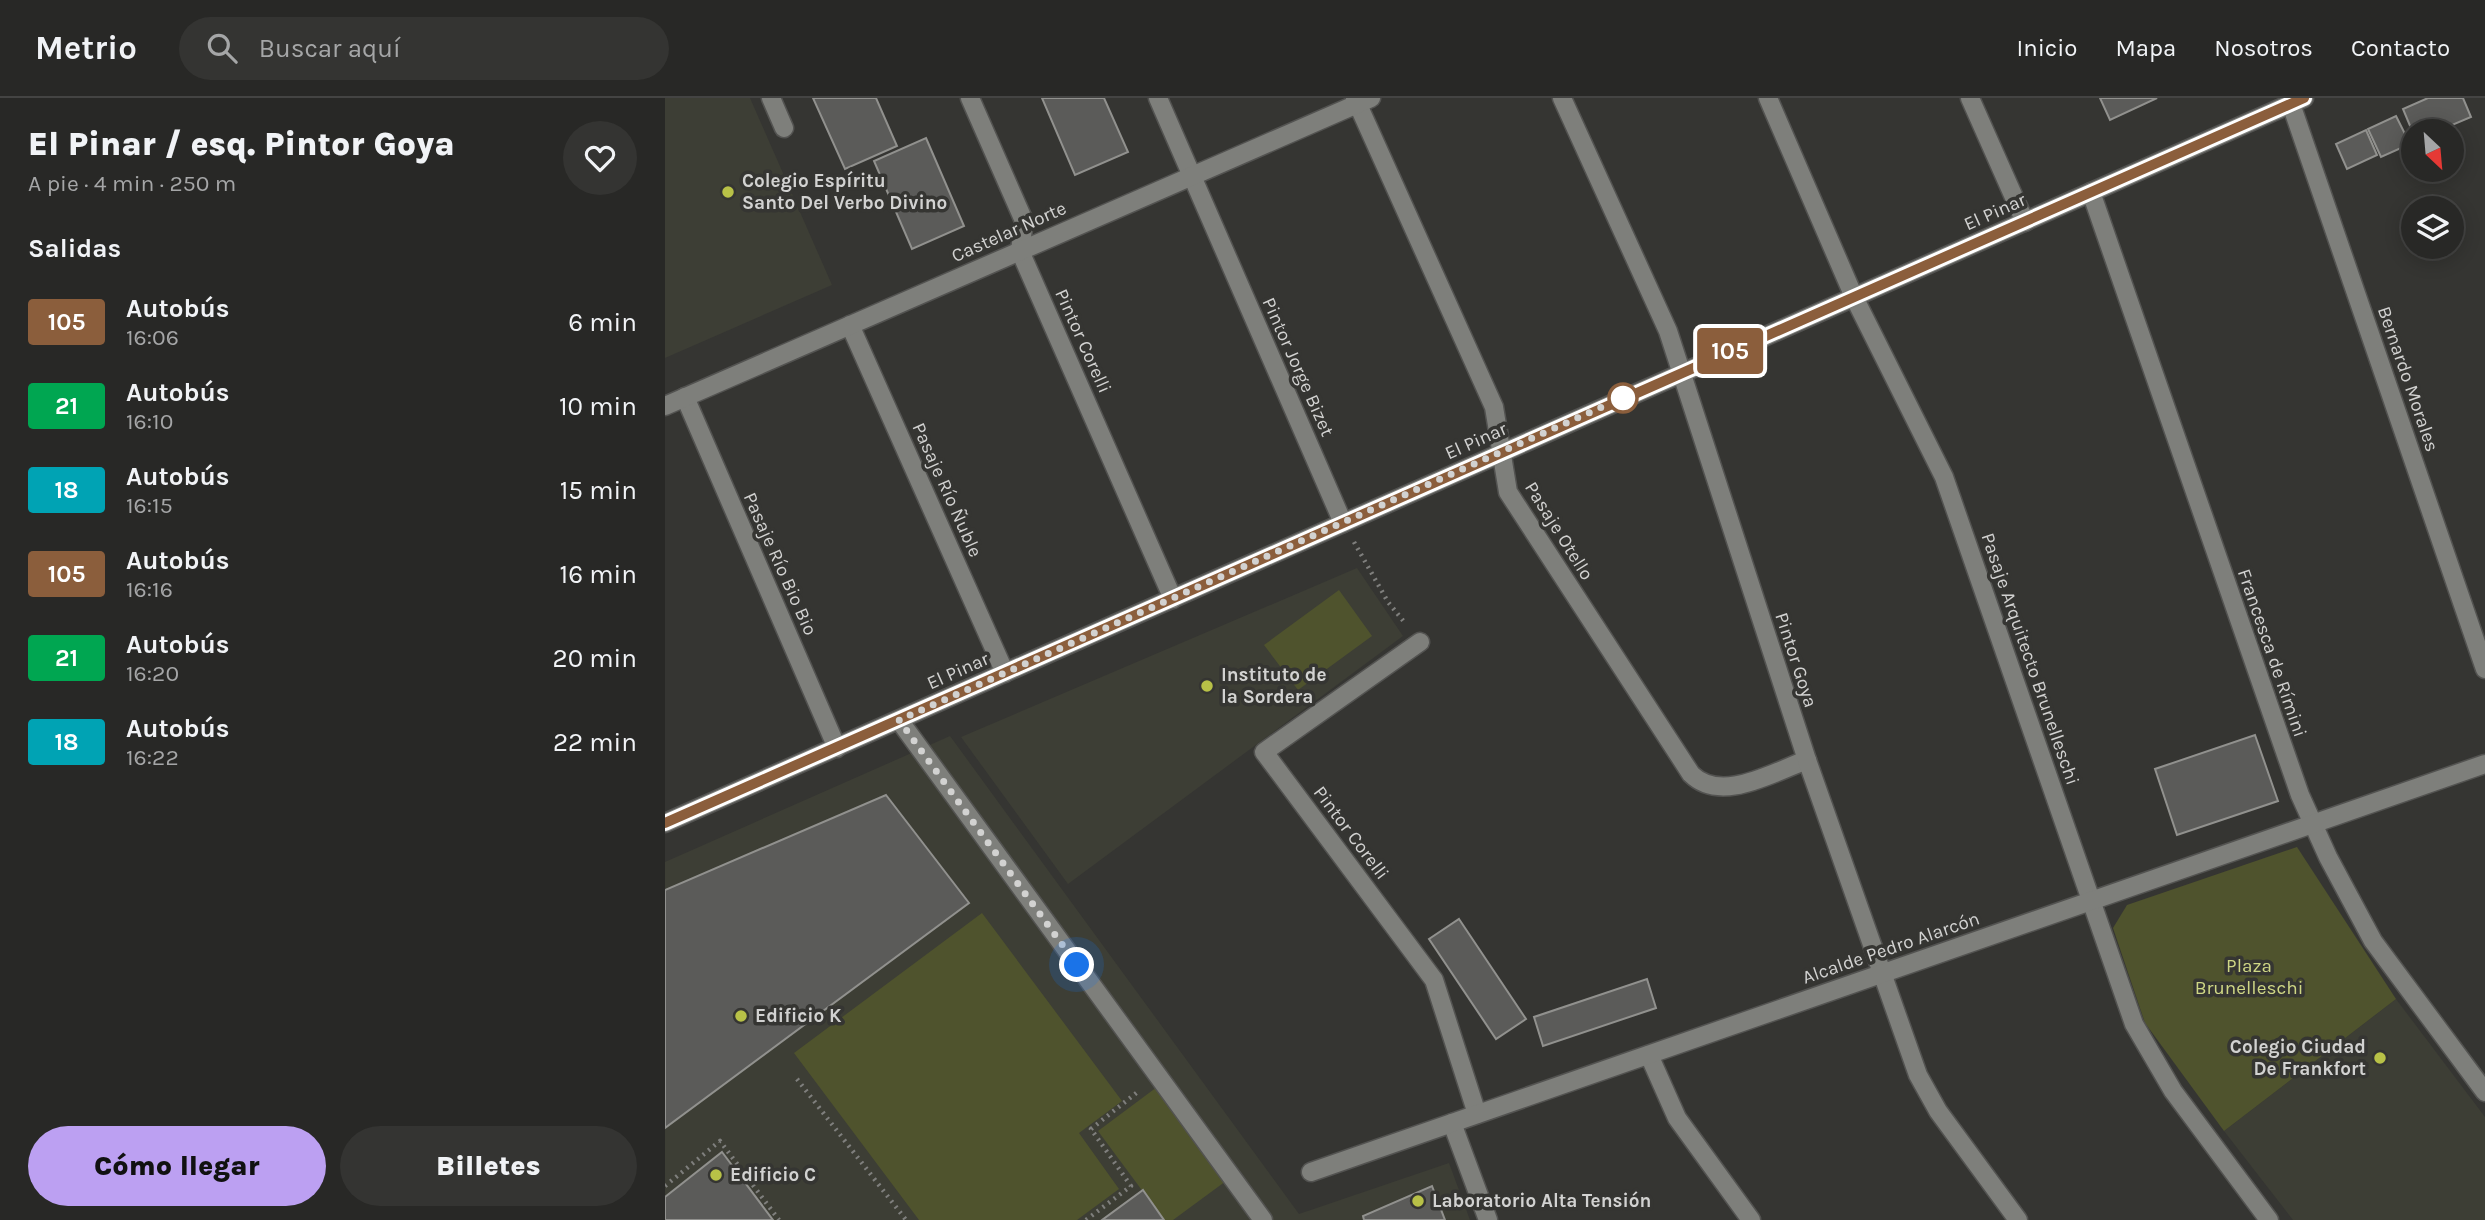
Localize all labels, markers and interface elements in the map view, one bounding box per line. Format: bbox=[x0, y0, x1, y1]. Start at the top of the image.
search box bbox=[179, 17, 669, 80]
text: Metrio bbox=[35, 29, 137, 67]
icon: search bbox=[203, 29, 241, 67]
text: Buscar aquí bbox=[259, 33, 401, 64]
text: Inicio bbox=[2016, 34, 2077, 62]
text: Mapa bbox=[2115, 34, 2176, 62]
text: Nosotros bbox=[2214, 34, 2313, 62]
text: Contacto bbox=[2351, 34, 2450, 62]
north arrow bbox=[2401, 119, 2464, 182]
map controls bbox=[2401, 119, 2464, 259]
button: heart bbox=[563, 121, 637, 195]
text: El Pinar / esq. Pintor Goya bbox=[28, 125, 455, 163]
text: A pie · 4 min · 250 m bbox=[28, 170, 236, 197]
place label: Colegio Espíritu Santo Del Verbo Divino bbox=[742, 170, 947, 214]
marker: Colegio Espíritu Santo Del Verbo Divino bbox=[720, 184, 736, 200]
street label: El Pinar bbox=[1961, 189, 2030, 235]
button: layers bbox=[2401, 196, 2464, 259]
street label: Castelar Norte bbox=[948, 197, 1070, 267]
text: Salidas bbox=[28, 233, 121, 264]
street label: Pintor Corelli bbox=[1050, 286, 1116, 396]
text: Autobús bbox=[126, 293, 230, 324]
street label: Pintor Jorge Bizet bbox=[1258, 294, 1338, 440]
street label: Bernardo Morales bbox=[2373, 303, 2443, 455]
text: 6 min bbox=[568, 307, 637, 338]
text: 105 bbox=[48, 308, 85, 336]
text: 16:06 bbox=[126, 324, 179, 351]
line badge: 105 bbox=[1690, 328, 1770, 374]
text: 105 bbox=[1711, 337, 1749, 365]
text: Autobús bbox=[126, 377, 230, 408]
unlabelled marker bbox=[1608, 383, 1638, 413]
text: 10 min bbox=[559, 391, 637, 422]
text: 21 bbox=[55, 392, 78, 420]
text: 16:10 bbox=[126, 408, 173, 435]
street label: El Pinar bbox=[1442, 418, 1511, 464]
street label: Pasaje Río Ñuble bbox=[908, 419, 986, 561]
text: Autobús bbox=[126, 461, 230, 492]
text: 15 min bbox=[560, 475, 637, 506]
text: 18 bbox=[54, 476, 79, 504]
street label: Pasaje Otello bbox=[1520, 478, 1598, 584]
street label: Pasaje Río Bio Bio bbox=[739, 489, 821, 639]
text: 16:15 bbox=[126, 492, 173, 519]
street label: Pasaje Arquitecto Brunelleschi bbox=[1976, 530, 2084, 788]
text: Autobús bbox=[126, 545, 230, 576]
text: 16 min bbox=[560, 559, 637, 590]
text: 105 bbox=[48, 560, 85, 588]
street label: Francesca de Rímini bbox=[2233, 566, 2311, 740]
text: 16:16 bbox=[126, 576, 173, 603]
street label: Pintor Goya bbox=[1770, 610, 1822, 710]
text: Autobús bbox=[126, 629, 230, 660]
text: 20 min bbox=[553, 643, 637, 674]
text: 21 bbox=[55, 644, 78, 672]
street label: El Pinar bbox=[924, 648, 993, 694]
text: 16:20 bbox=[126, 660, 179, 687]
place label: Instituto de la Sordera bbox=[1221, 664, 1327, 708]
marker: Instituto de la Sordera bbox=[1199, 678, 1215, 694]
text: Autobús bbox=[126, 713, 230, 744]
text: 22 min bbox=[553, 727, 637, 758]
text: 18 bbox=[54, 728, 79, 756]
text: 16:22 bbox=[126, 744, 179, 771]
street label: Pintor Corelli bbox=[1309, 782, 1393, 884]
street label: Alcalde Pedro Alarcón bbox=[1800, 907, 1982, 989]
your location bbox=[1059, 947, 1094, 982]
park label: Plaza Brunelleschi bbox=[2195, 955, 2303, 999]
place label: Edificio K bbox=[755, 1005, 842, 1027]
marker: Edificio K bbox=[733, 1008, 749, 1024]
place label: Colegio Ciudad De Frankfort bbox=[2230, 1036, 2366, 1080]
marker: Colegio Ciudad De Frankfort bbox=[2372, 1050, 2388, 1066]
button: Cómo llegar bbox=[28, 1126, 326, 1206]
button: Billetes bbox=[340, 1126, 637, 1206]
place label: Edificio C bbox=[730, 1164, 816, 1186]
marker: Edificio C bbox=[708, 1167, 724, 1183]
place label: Laboratorio Alta Tensión bbox=[1432, 1190, 1651, 1212]
marker: Laboratorio Alta Tensión bbox=[1410, 1193, 1426, 1209]

